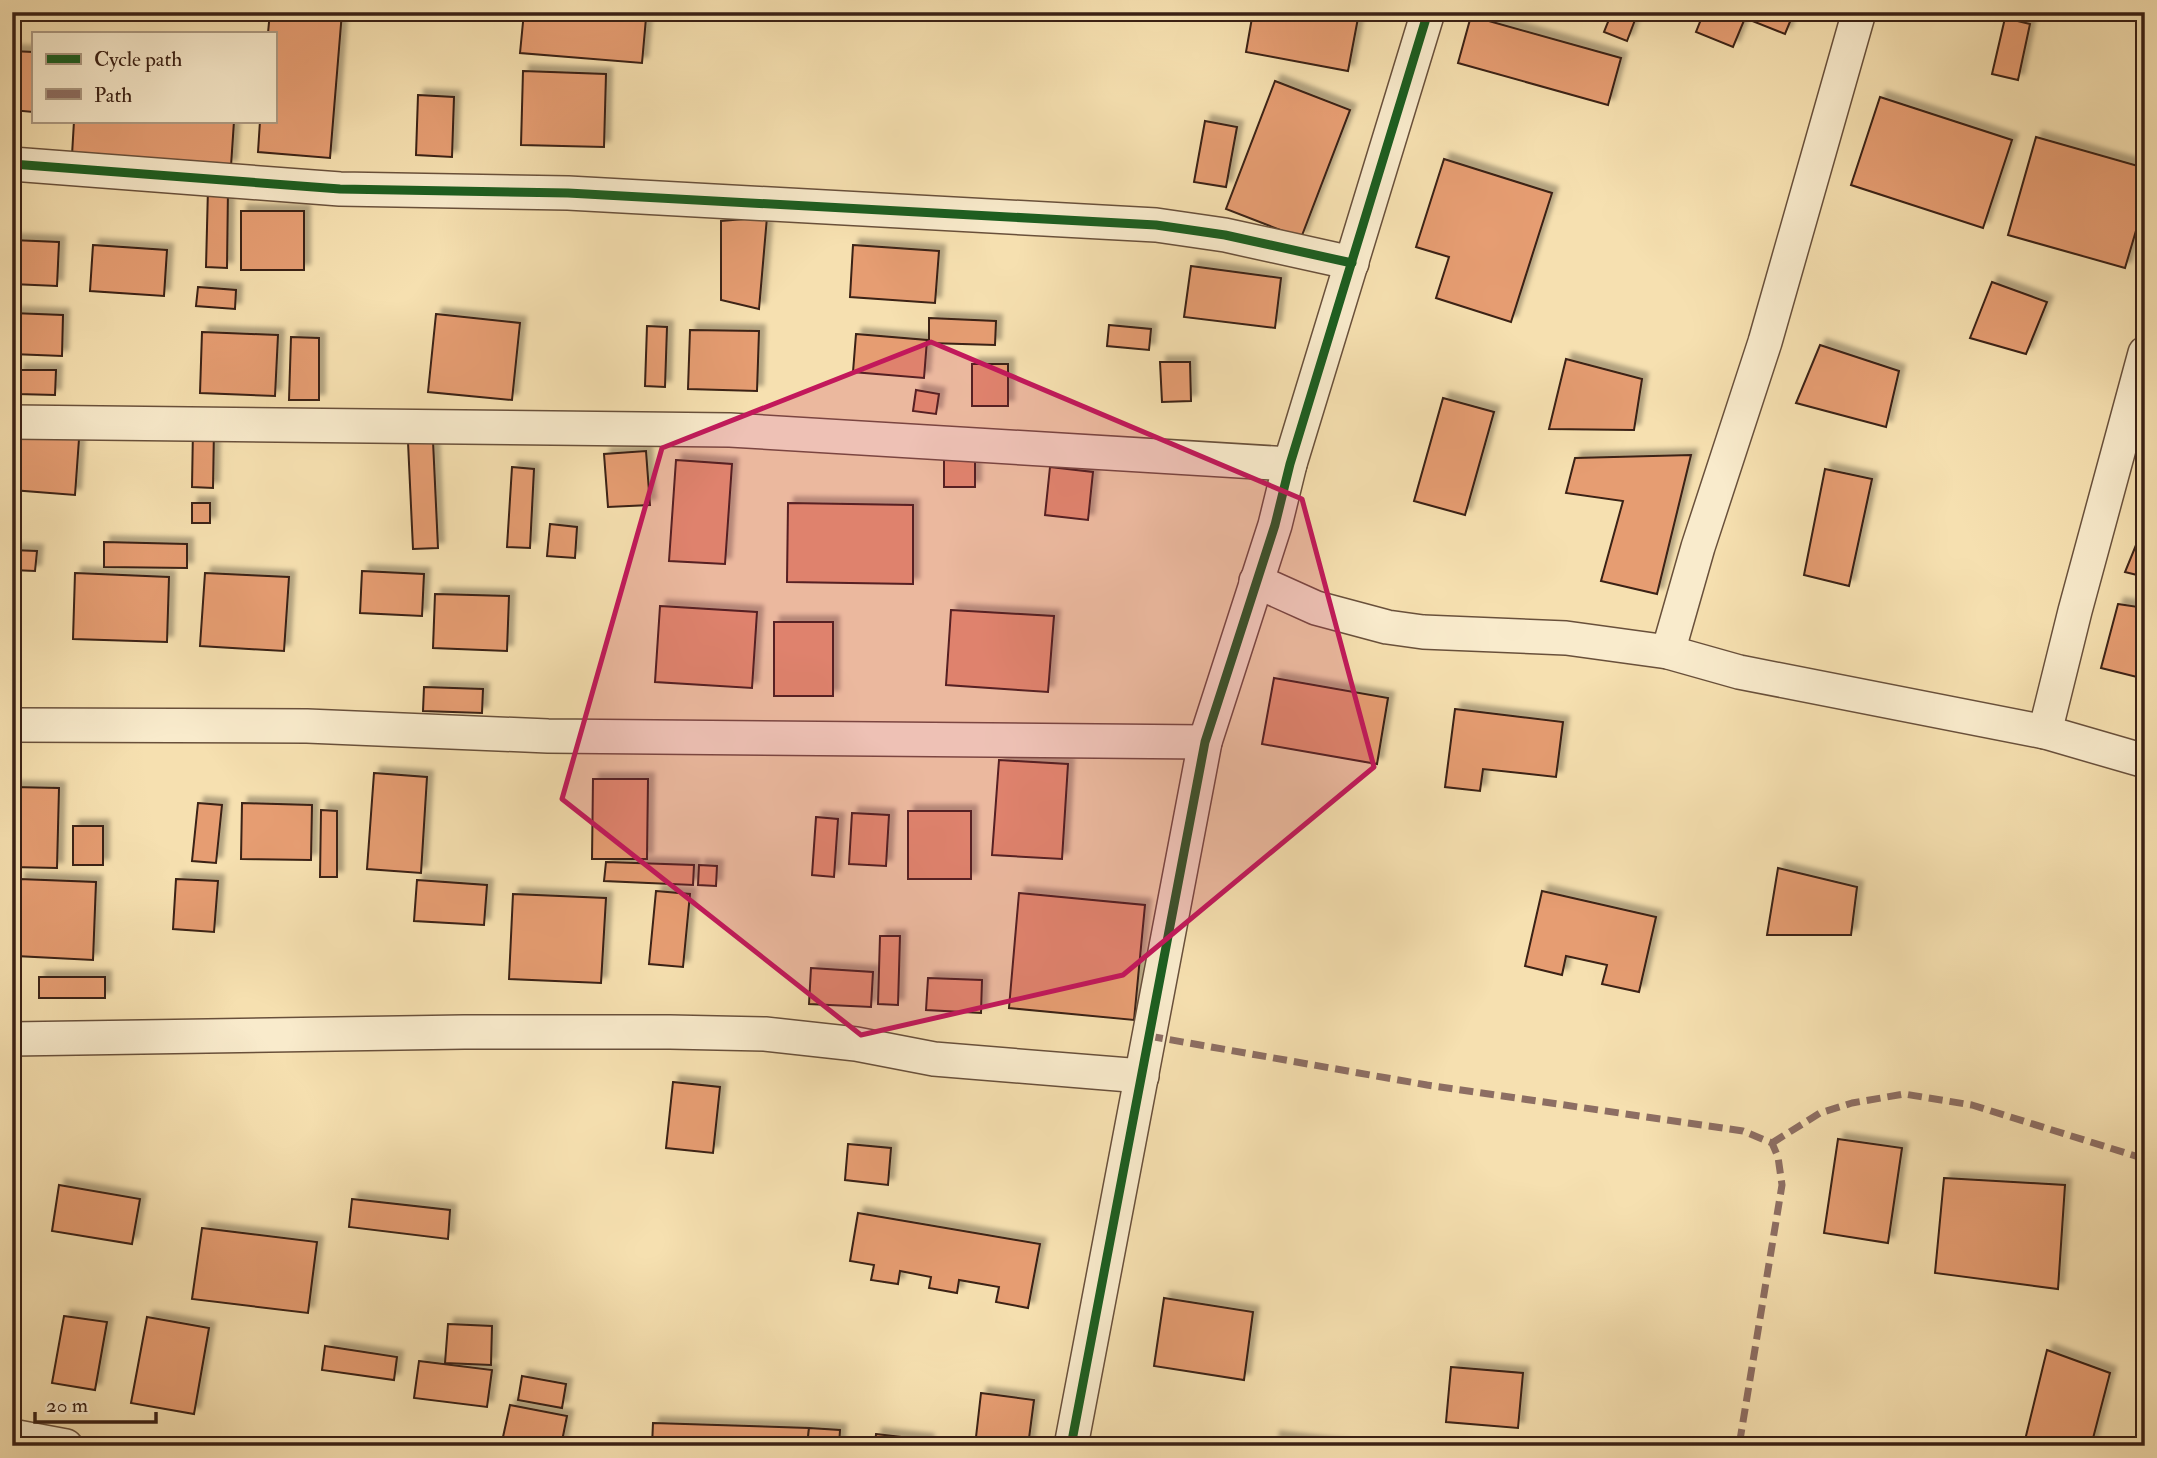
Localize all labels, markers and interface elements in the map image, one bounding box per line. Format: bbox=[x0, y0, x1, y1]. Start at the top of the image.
legend bbox=[32, 32, 276, 122]
text: Cycle path bbox=[94, 46, 182, 73]
text: Path bbox=[94, 82, 132, 109]
scale bar bbox=[35, 1381, 156, 1425]
text: 20 m bbox=[46, 1392, 88, 1419]

